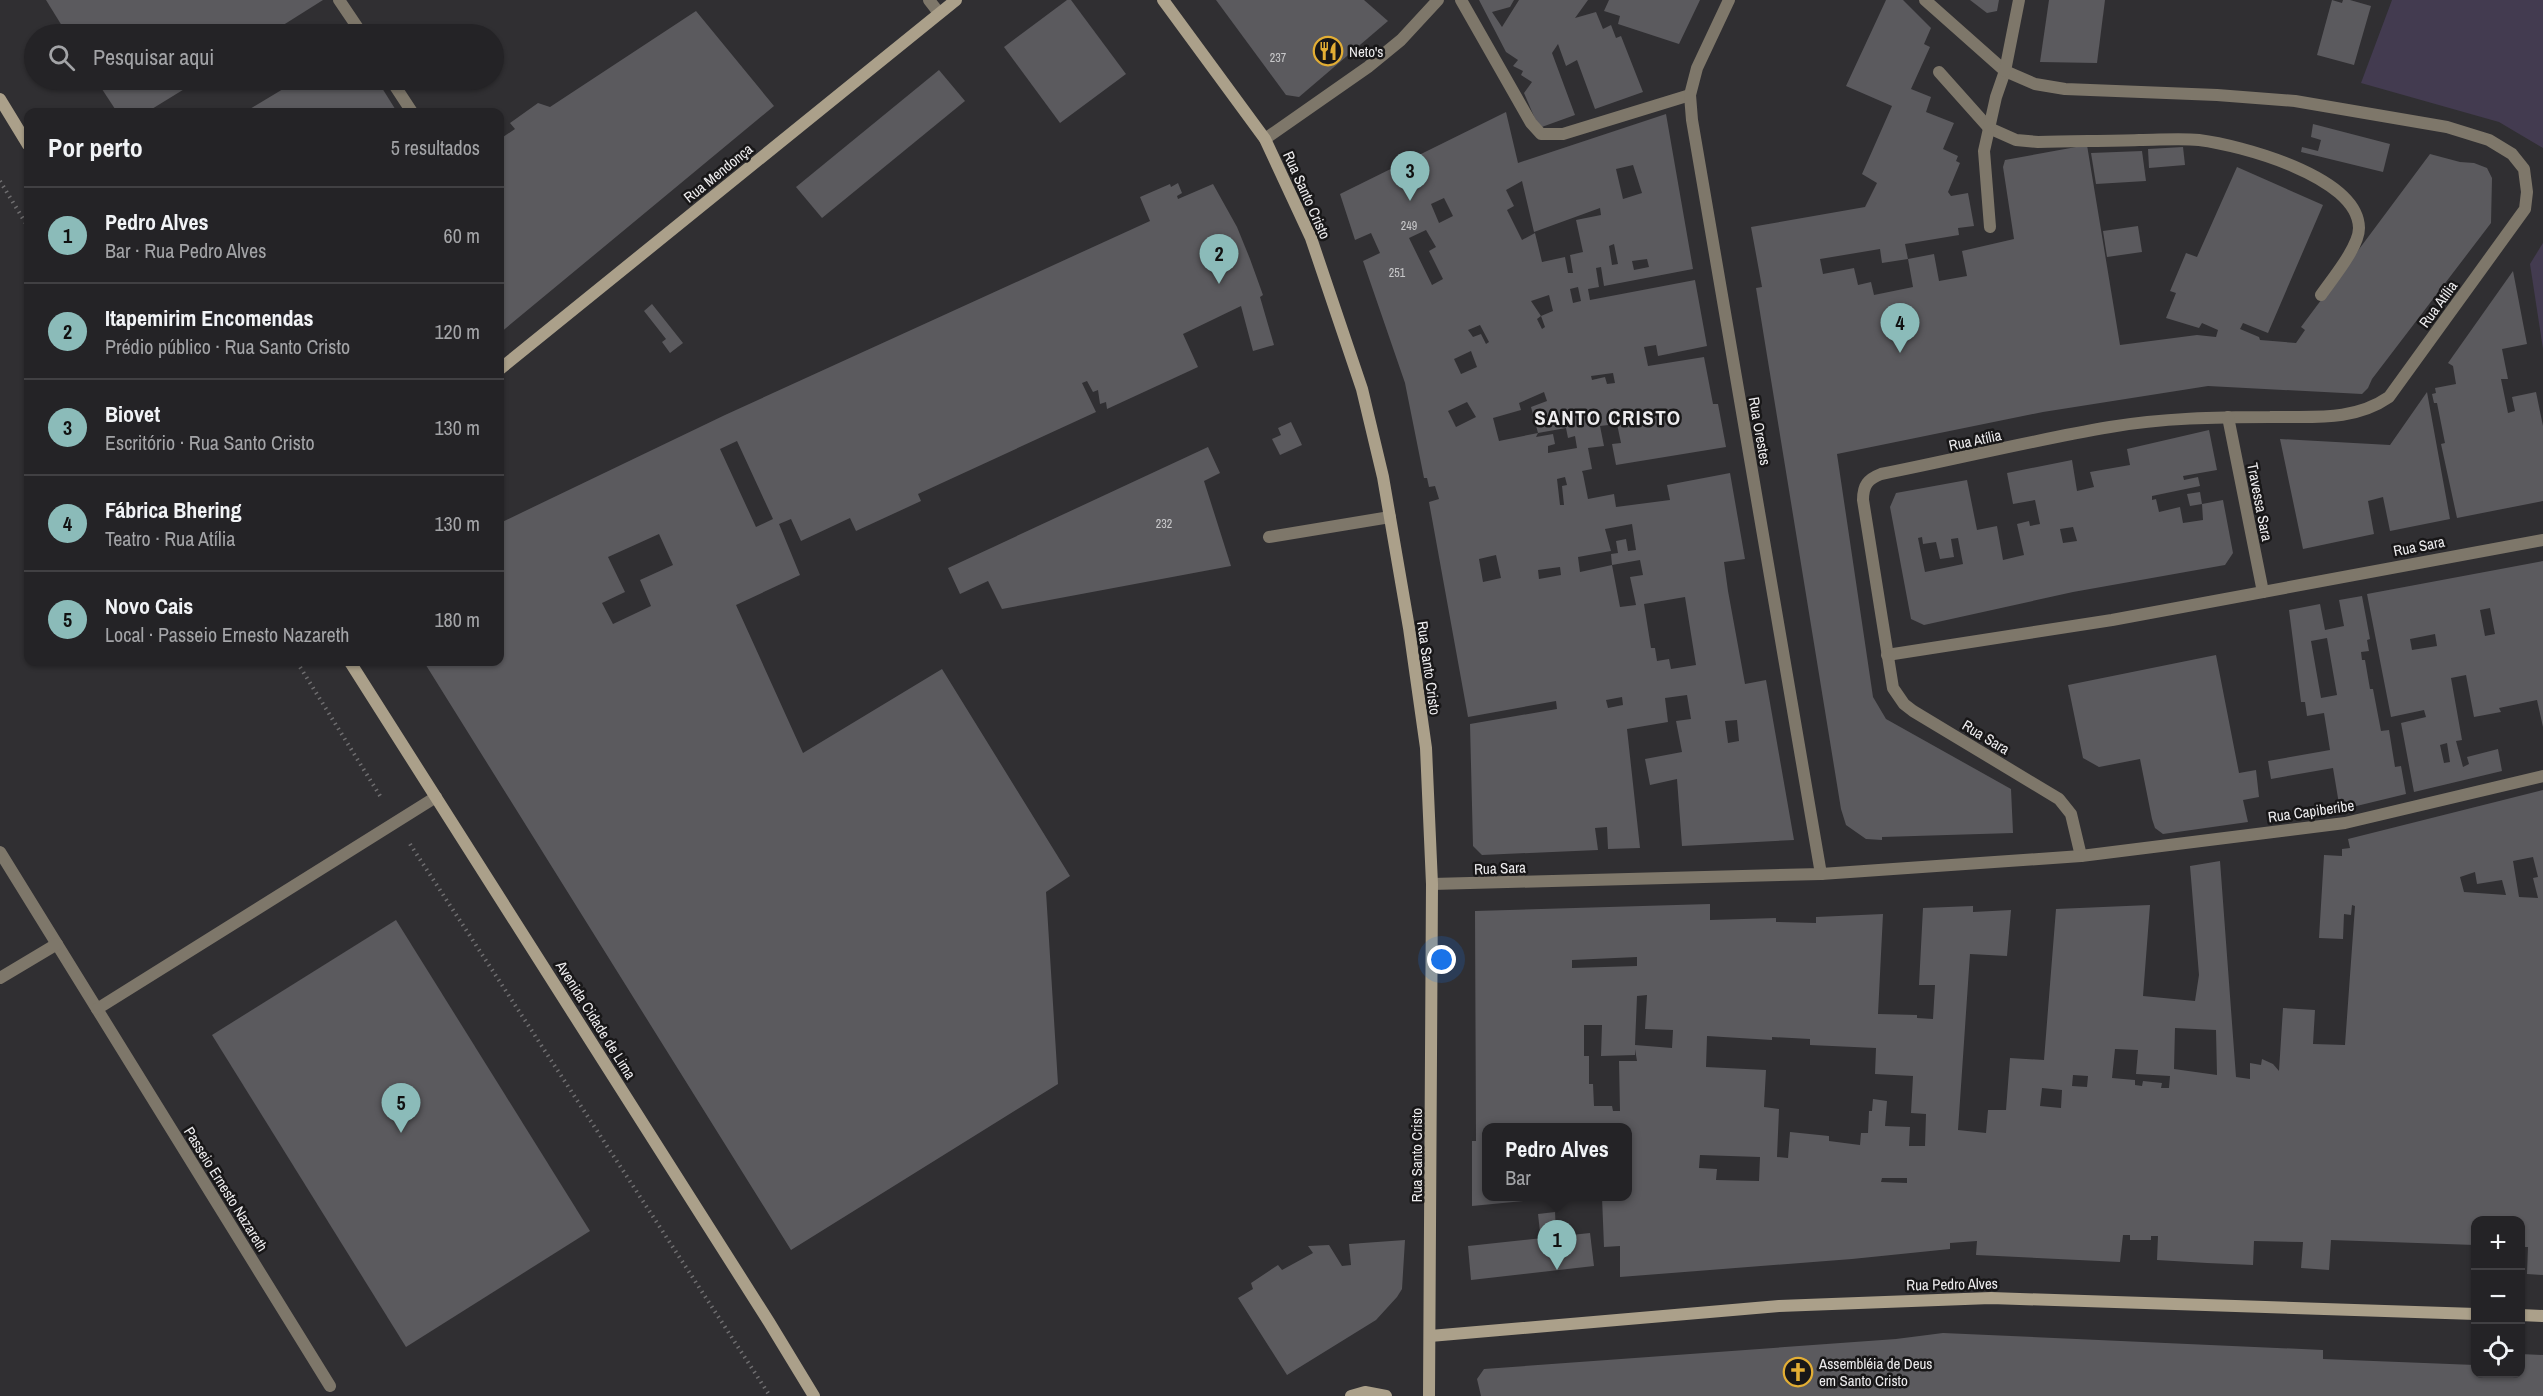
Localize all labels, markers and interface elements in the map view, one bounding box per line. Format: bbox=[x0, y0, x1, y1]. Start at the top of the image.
search box bbox=[24, 24, 504, 90]
restaurant icon: Neto's bbox=[1312, 35, 1344, 67]
icon: search bbox=[45, 41, 78, 74]
place label: Neto's bbox=[1349, 41, 1384, 62]
text: Pesquisar aqui bbox=[93, 42, 214, 72]
house number: 237 bbox=[1270, 50, 1287, 66]
text: Por perto bbox=[48, 130, 143, 165]
text: 5 resultados bbox=[391, 134, 480, 161]
street label: Rua Mendonça bbox=[679, 138, 757, 207]
street label: Rua Santo Cristo bbox=[1278, 148, 1336, 243]
pin: 3 bbox=[1390, 152, 1430, 201]
text: Pedro Alves bbox=[105, 207, 209, 237]
house number: 249 bbox=[1401, 218, 1417, 234]
text: 1 bbox=[63, 222, 72, 249]
text: 60 m bbox=[444, 222, 480, 249]
pin: 2 bbox=[1200, 234, 1238, 284]
text: Bar · Rua Pedro Alves bbox=[105, 237, 266, 264]
house number: 251 bbox=[1389, 265, 1406, 281]
street label: Rua Atília bbox=[2414, 276, 2462, 332]
text: Itapemirim Encomendas bbox=[105, 303, 314, 333]
pin: 4 bbox=[1880, 304, 1920, 353]
text: 2 bbox=[63, 318, 72, 345]
text: 120 m bbox=[434, 318, 480, 345]
text: Prédio público · Rua Santo Cristo bbox=[105, 333, 350, 360]
street label: Rua Orestes bbox=[1744, 395, 1776, 467]
text: Biovet bbox=[105, 399, 160, 429]
district label: SANTO CRISTO bbox=[1534, 403, 1682, 432]
text: 3 bbox=[63, 414, 72, 441]
text: 130 m bbox=[434, 414, 480, 441]
street label: Rua Atília bbox=[1947, 424, 2003, 456]
text: Escritório · Rua Santo Cristo bbox=[105, 429, 315, 456]
street label: Travessa Sara bbox=[2242, 461, 2278, 543]
text: Fábrica Bhering bbox=[105, 495, 241, 525]
text: 4 bbox=[63, 510, 72, 537]
text: 130 m bbox=[434, 510, 480, 537]
house number: 232 bbox=[1156, 516, 1172, 532]
text: Teatro · Rua Atília bbox=[105, 525, 235, 552]
street label: Rua Sara bbox=[2391, 531, 2447, 561]
text: Novo Cais bbox=[105, 591, 193, 621]
text: 5 bbox=[63, 606, 72, 633]
text: 180 m bbox=[434, 606, 480, 633]
street label: Rua Santo Cristo bbox=[1412, 620, 1446, 716]
text: Local · Passeio Ernesto Nazareth bbox=[105, 621, 349, 648]
street label: Rua Sara bbox=[1958, 715, 2014, 759]
street label: Rua Capiberibe bbox=[2267, 795, 2356, 827]
street label: Rua Sara bbox=[1474, 857, 1526, 879]
your location bbox=[1427, 945, 1456, 974]
street label: Avenida Cidade de Lima bbox=[551, 956, 641, 1083]
pin: 5 bbox=[382, 1084, 420, 1133]
street label: Rua Santo Cristo bbox=[1406, 1108, 1427, 1202]
street label: Passeio Ernesto Nazareth bbox=[179, 1123, 273, 1255]
popup bbox=[1482, 1123, 1632, 1201]
text: Pedro Alves bbox=[1505, 1134, 1609, 1164]
text: Bar bbox=[1505, 1164, 1531, 1191]
map controls bbox=[2471, 1216, 2525, 1378]
button: + bbox=[2471, 1216, 2525, 1270]
pin: 1 bbox=[1538, 1220, 1576, 1270]
button: − bbox=[2471, 1270, 2525, 1324]
street label: Rua Pedro Alves bbox=[1906, 1273, 1998, 1295]
button: locate bbox=[2471, 1324, 2525, 1378]
place label: Assembléia de Deus em Santo Cristo bbox=[1818, 1353, 1933, 1391]
church icon: Assembléia de Deus em Santo Cristo bbox=[1782, 1356, 1814, 1388]

